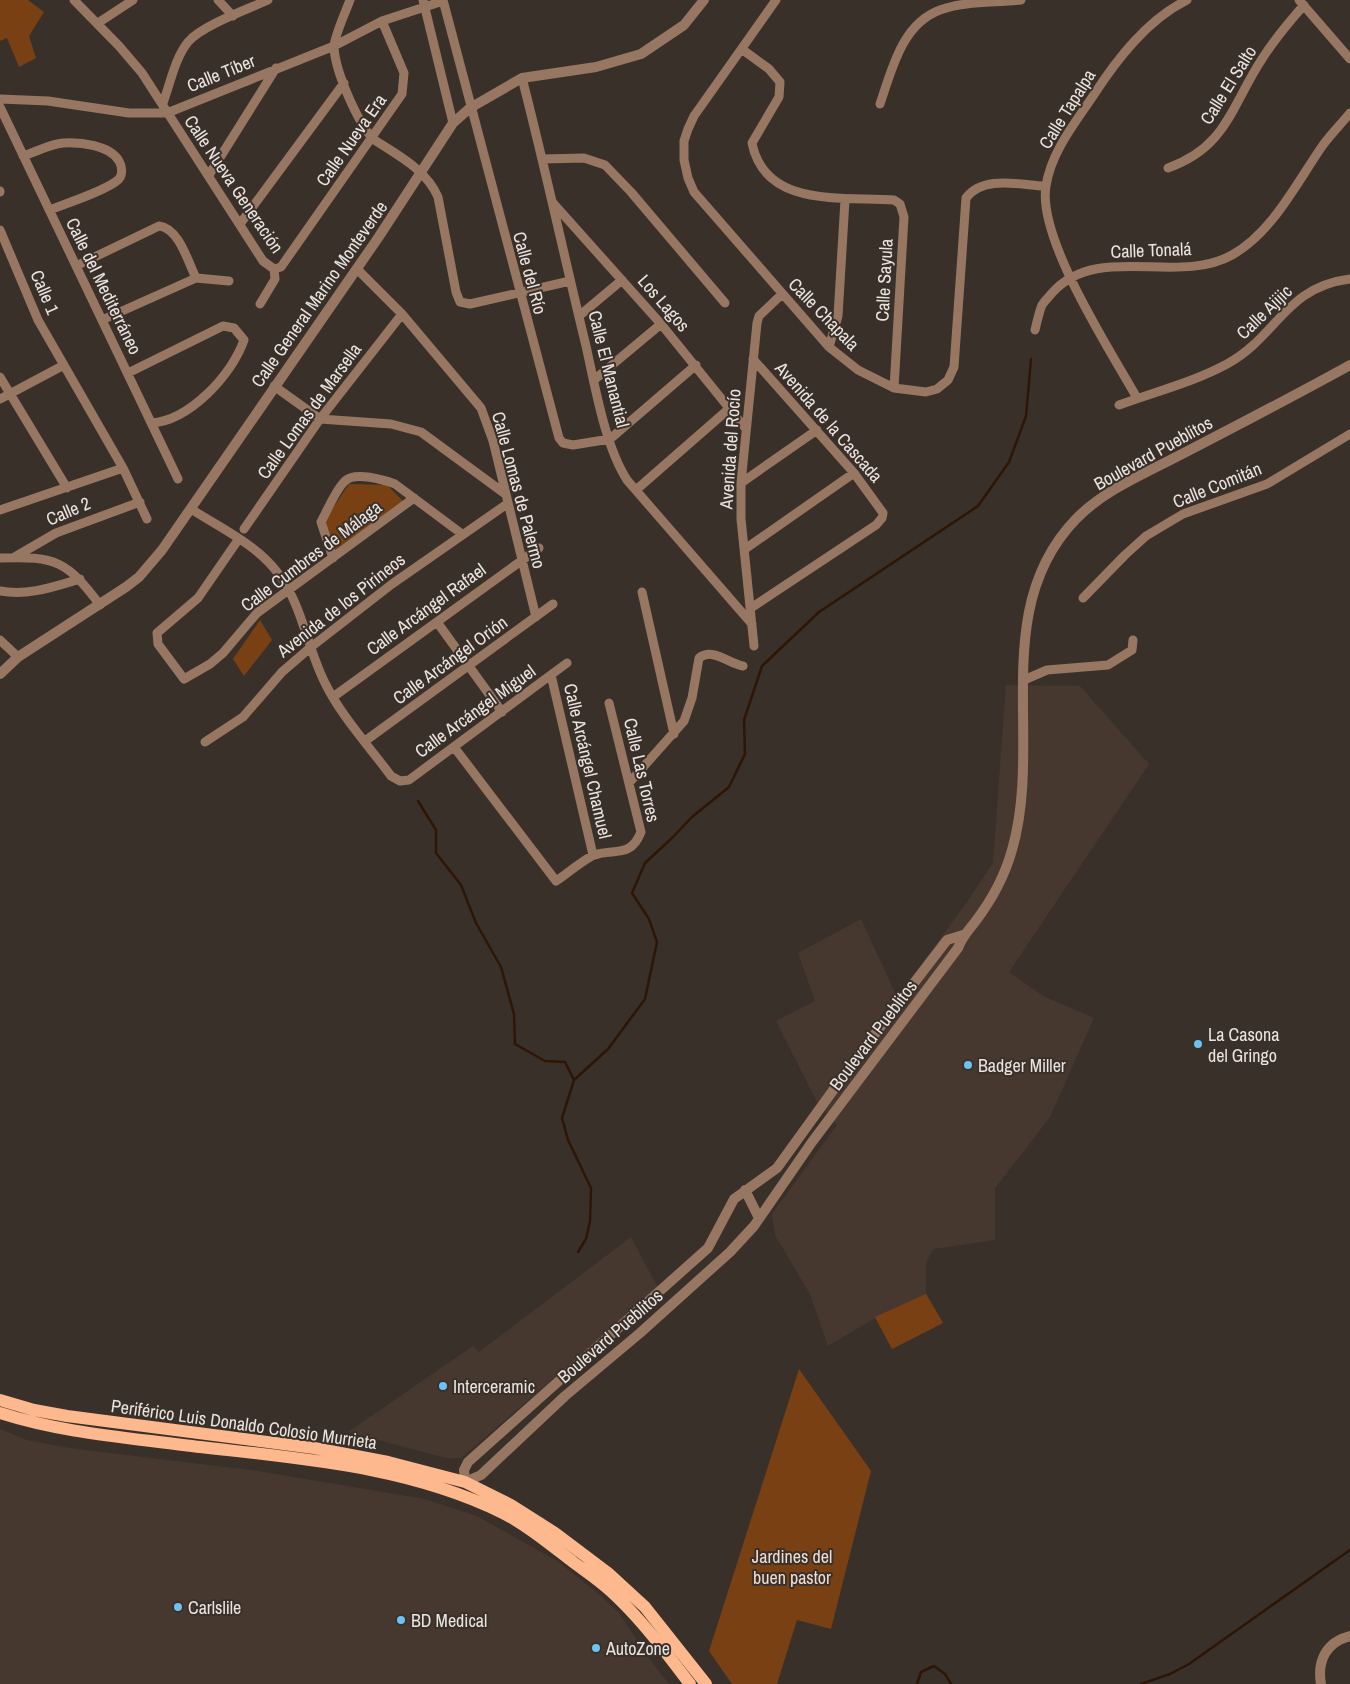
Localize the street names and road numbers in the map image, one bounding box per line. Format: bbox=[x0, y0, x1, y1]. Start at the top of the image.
street label: Calle El Salto bbox=[1194, 41, 1262, 129]
street label: Calle Tíber bbox=[183, 48, 259, 98]
street label: Calle Tapalpa bbox=[1033, 64, 1101, 154]
street label: Calle Nueva Era bbox=[310, 89, 392, 191]
street label: Calle Nueva Generación bbox=[178, 110, 290, 258]
street label: Calle General Marino Monteverde bbox=[245, 196, 393, 392]
street label: Calle del Mediterráneo bbox=[60, 213, 148, 359]
street label: Calle del Río bbox=[507, 229, 553, 317]
street label: Calle Tonalá bbox=[1110, 236, 1192, 264]
street label: Calle Sayula bbox=[869, 238, 899, 322]
street label: Calle 1 bbox=[25, 266, 66, 319]
street label: Los Lagos bbox=[632, 269, 696, 337]
street label: Calle Chapala bbox=[783, 272, 865, 356]
street label: Calle Ajijic bbox=[1231, 279, 1297, 345]
street label: Calle El Manantial bbox=[582, 308, 636, 430]
street label: Calle Lomas de Marsella bbox=[251, 338, 367, 484]
street label: Avenida de la Cascada bbox=[769, 356, 888, 488]
street label: Avenida del Rocío bbox=[713, 388, 747, 511]
street label: Calle Lomas de Palermo bbox=[486, 409, 552, 571]
street label: Boulevard Pueblitos bbox=[1089, 410, 1217, 496]
street label: Calle Comitán bbox=[1169, 456, 1265, 514]
street label: Calle 2 bbox=[42, 491, 94, 531]
street label: Calle Cumbres de Málaga bbox=[235, 495, 387, 617]
street label: Avenida de los Pirineos bbox=[271, 547, 410, 664]
street label: Calle Arcángel Rafael bbox=[361, 557, 491, 661]
street label: Calle Arcángel Orión bbox=[388, 610, 512, 710]
street label: Calle Arcángel Miguel bbox=[410, 659, 540, 763]
street label: Calle Arcángel Chamuel bbox=[558, 681, 618, 841]
street label: Calle Las Torres bbox=[618, 715, 666, 825]
street label: Boulevard Pueblitos bbox=[823, 975, 923, 1095]
street label: Boulevard Pueblitos bbox=[552, 1283, 668, 1389]
street label: Periférico Luis Donaldo Colosio Murrieta bbox=[109, 1393, 379, 1455]

